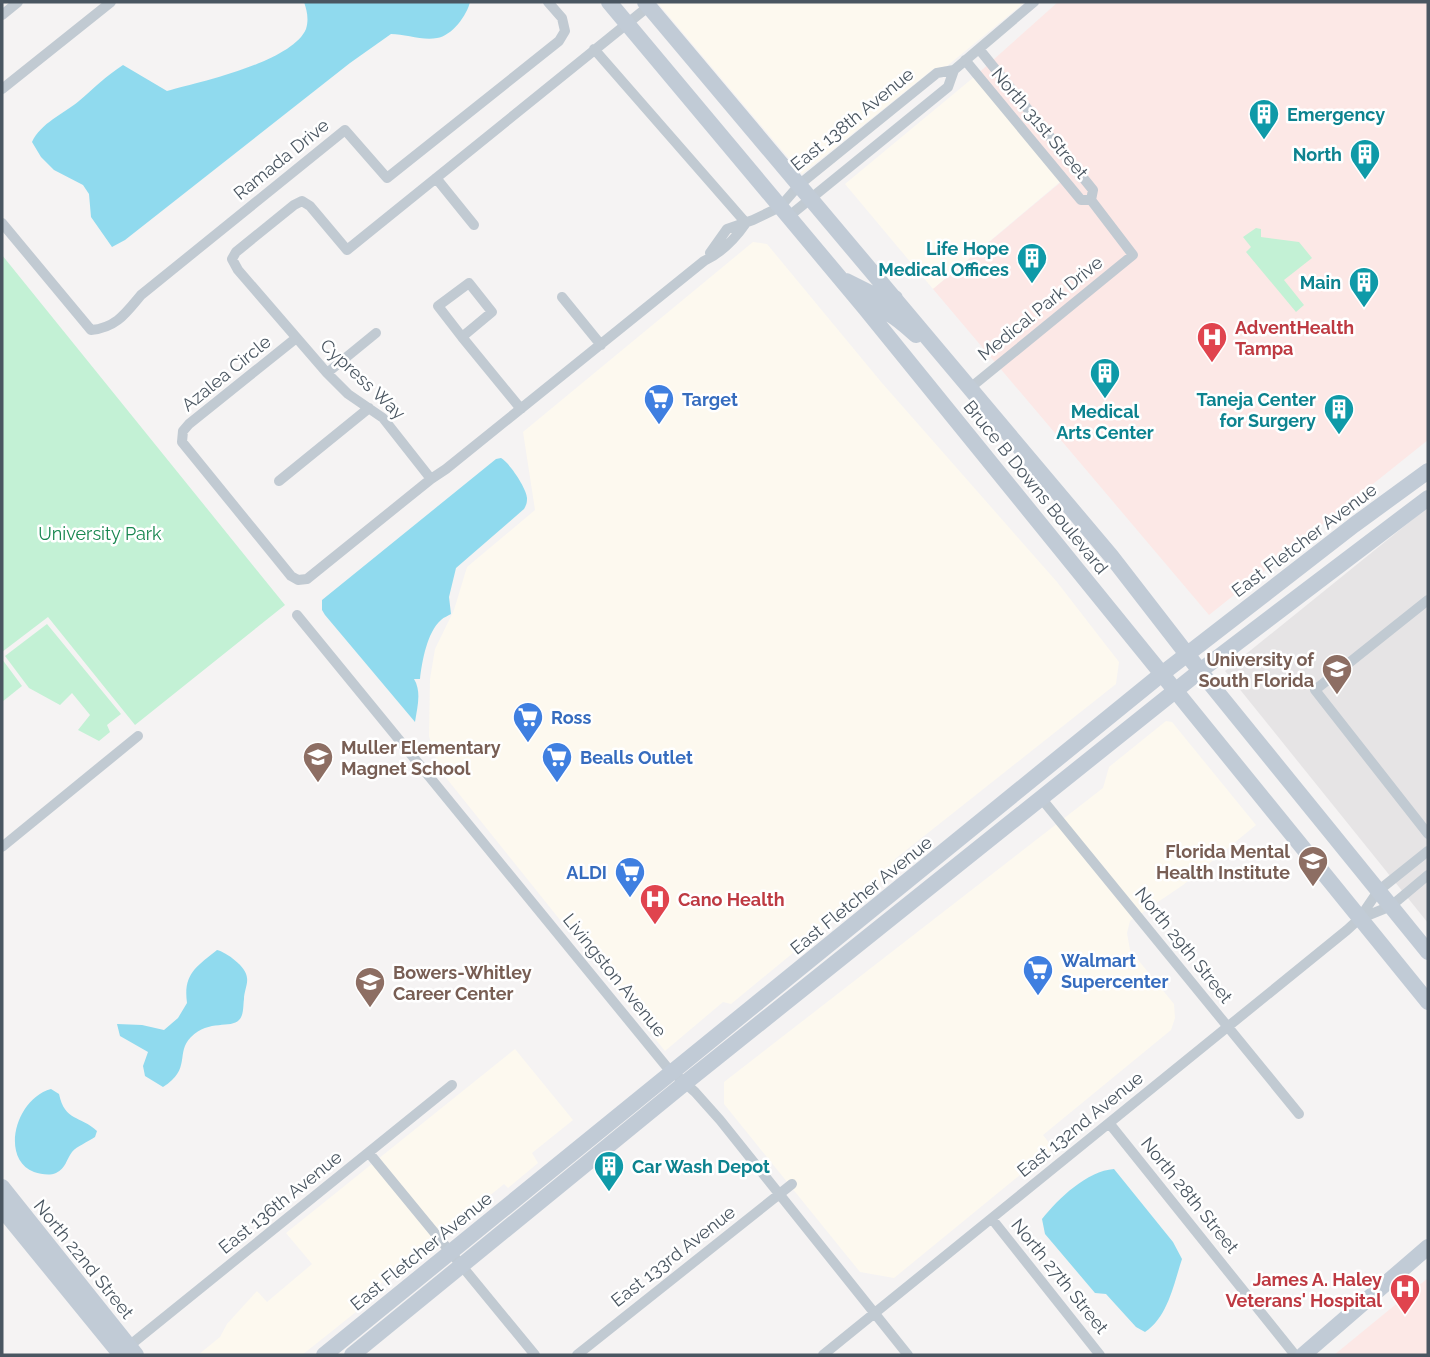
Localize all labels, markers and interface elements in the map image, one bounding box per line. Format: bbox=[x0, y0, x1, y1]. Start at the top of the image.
street label: East 138th Avenue bbox=[786, 63, 918, 175]
street label: North 31st Street bbox=[987, 63, 1093, 183]
building icon: Emergency bbox=[1247, 97, 1281, 141]
place label: Emergency bbox=[1287, 104, 1385, 125]
street label: Ramada Drive bbox=[229, 114, 333, 204]
building icon: North bbox=[1348, 137, 1382, 181]
place label: North bbox=[1293, 144, 1342, 165]
place label: Life Hope Medical Offices bbox=[878, 238, 1009, 280]
building icon: Life Hope Medical Offices bbox=[1015, 241, 1049, 285]
street label: Medical Park Drive bbox=[973, 251, 1107, 365]
building icon: Main bbox=[1347, 265, 1381, 309]
place label: Main bbox=[1300, 272, 1341, 293]
place label: AdventHealth Tampa bbox=[1235, 317, 1354, 359]
hospital icon: AdventHealth Tampa bbox=[1195, 320, 1229, 364]
street label: Azalea Circle bbox=[177, 330, 275, 415]
street label: Cypress Way bbox=[316, 334, 410, 424]
building icon: Medical Arts Center bbox=[1088, 356, 1122, 400]
supermarket icon: Target bbox=[642, 382, 676, 426]
place label: Target bbox=[682, 389, 738, 410]
place label: Taneja Center for Surgery bbox=[1197, 389, 1316, 431]
building icon: Taneja Center for Surgery bbox=[1322, 392, 1356, 436]
street label: Bruce B Downs Boulevard bbox=[959, 396, 1113, 578]
place label: Medical Arts Center bbox=[1056, 401, 1154, 443]
street label: East Fletcher Avenue bbox=[1227, 478, 1381, 601]
park label: University Park bbox=[38, 523, 162, 544]
place label: University of South Florida bbox=[1198, 649, 1315, 691]
school or university icon: University of South Florida bbox=[1320, 652, 1354, 696]
supermarket icon: Ross bbox=[511, 700, 545, 744]
place label: Ross bbox=[551, 707, 591, 728]
place label: Muller Elementary Magnet School bbox=[341, 737, 501, 779]
school or university icon: Muller Elementary Magnet School bbox=[301, 740, 335, 784]
supermarket icon: Bealls Outlet bbox=[540, 740, 574, 784]
place label: Bealls Outlet bbox=[580, 747, 693, 768]
street label: East Fletcher Avenue bbox=[786, 831, 936, 959]
place label: Florida Mental Health Institute bbox=[1156, 841, 1290, 883]
school or university icon: Florida Mental Health Institute bbox=[1296, 844, 1330, 888]
supermarket icon: ALDI bbox=[613, 855, 647, 899]
place label: ALDI bbox=[566, 862, 607, 883]
hospital icon: Cano Health bbox=[638, 882, 672, 926]
street label: North 29th Street bbox=[1131, 883, 1237, 1007]
place label: Cano Health bbox=[678, 889, 785, 910]
street label: Livingston Avenue bbox=[559, 909, 671, 1041]
place label: Walmart Supercenter bbox=[1061, 950, 1168, 992]
supermarket icon: Walmart Supercenter bbox=[1021, 953, 1055, 997]
place label: Bowers-Whitley Career Center bbox=[393, 962, 532, 1004]
school or university icon: Bowers-Whitley Career Center bbox=[353, 965, 387, 1009]
street label: East 132nd Avenue bbox=[1013, 1067, 1147, 1181]
street label: North 28th Street bbox=[1137, 1133, 1243, 1257]
street label: East 136th Avenue bbox=[214, 1146, 346, 1258]
building icon: Car Wash Depot bbox=[592, 1149, 626, 1193]
place label: Car Wash Depot bbox=[632, 1156, 770, 1177]
street label: East Fletcher Avenue bbox=[346, 1187, 496, 1315]
street label: North 22nd Street bbox=[30, 1195, 138, 1323]
street label: East 133rd Avenue bbox=[607, 1201, 739, 1311]
street label: North 27th Street bbox=[1007, 1214, 1113, 1338]
place label: James A. Haley Veterans' Hospital bbox=[1226, 1269, 1382, 1311]
hospital icon: James A. Haley Veterans' Hospital bbox=[1388, 1272, 1422, 1316]

